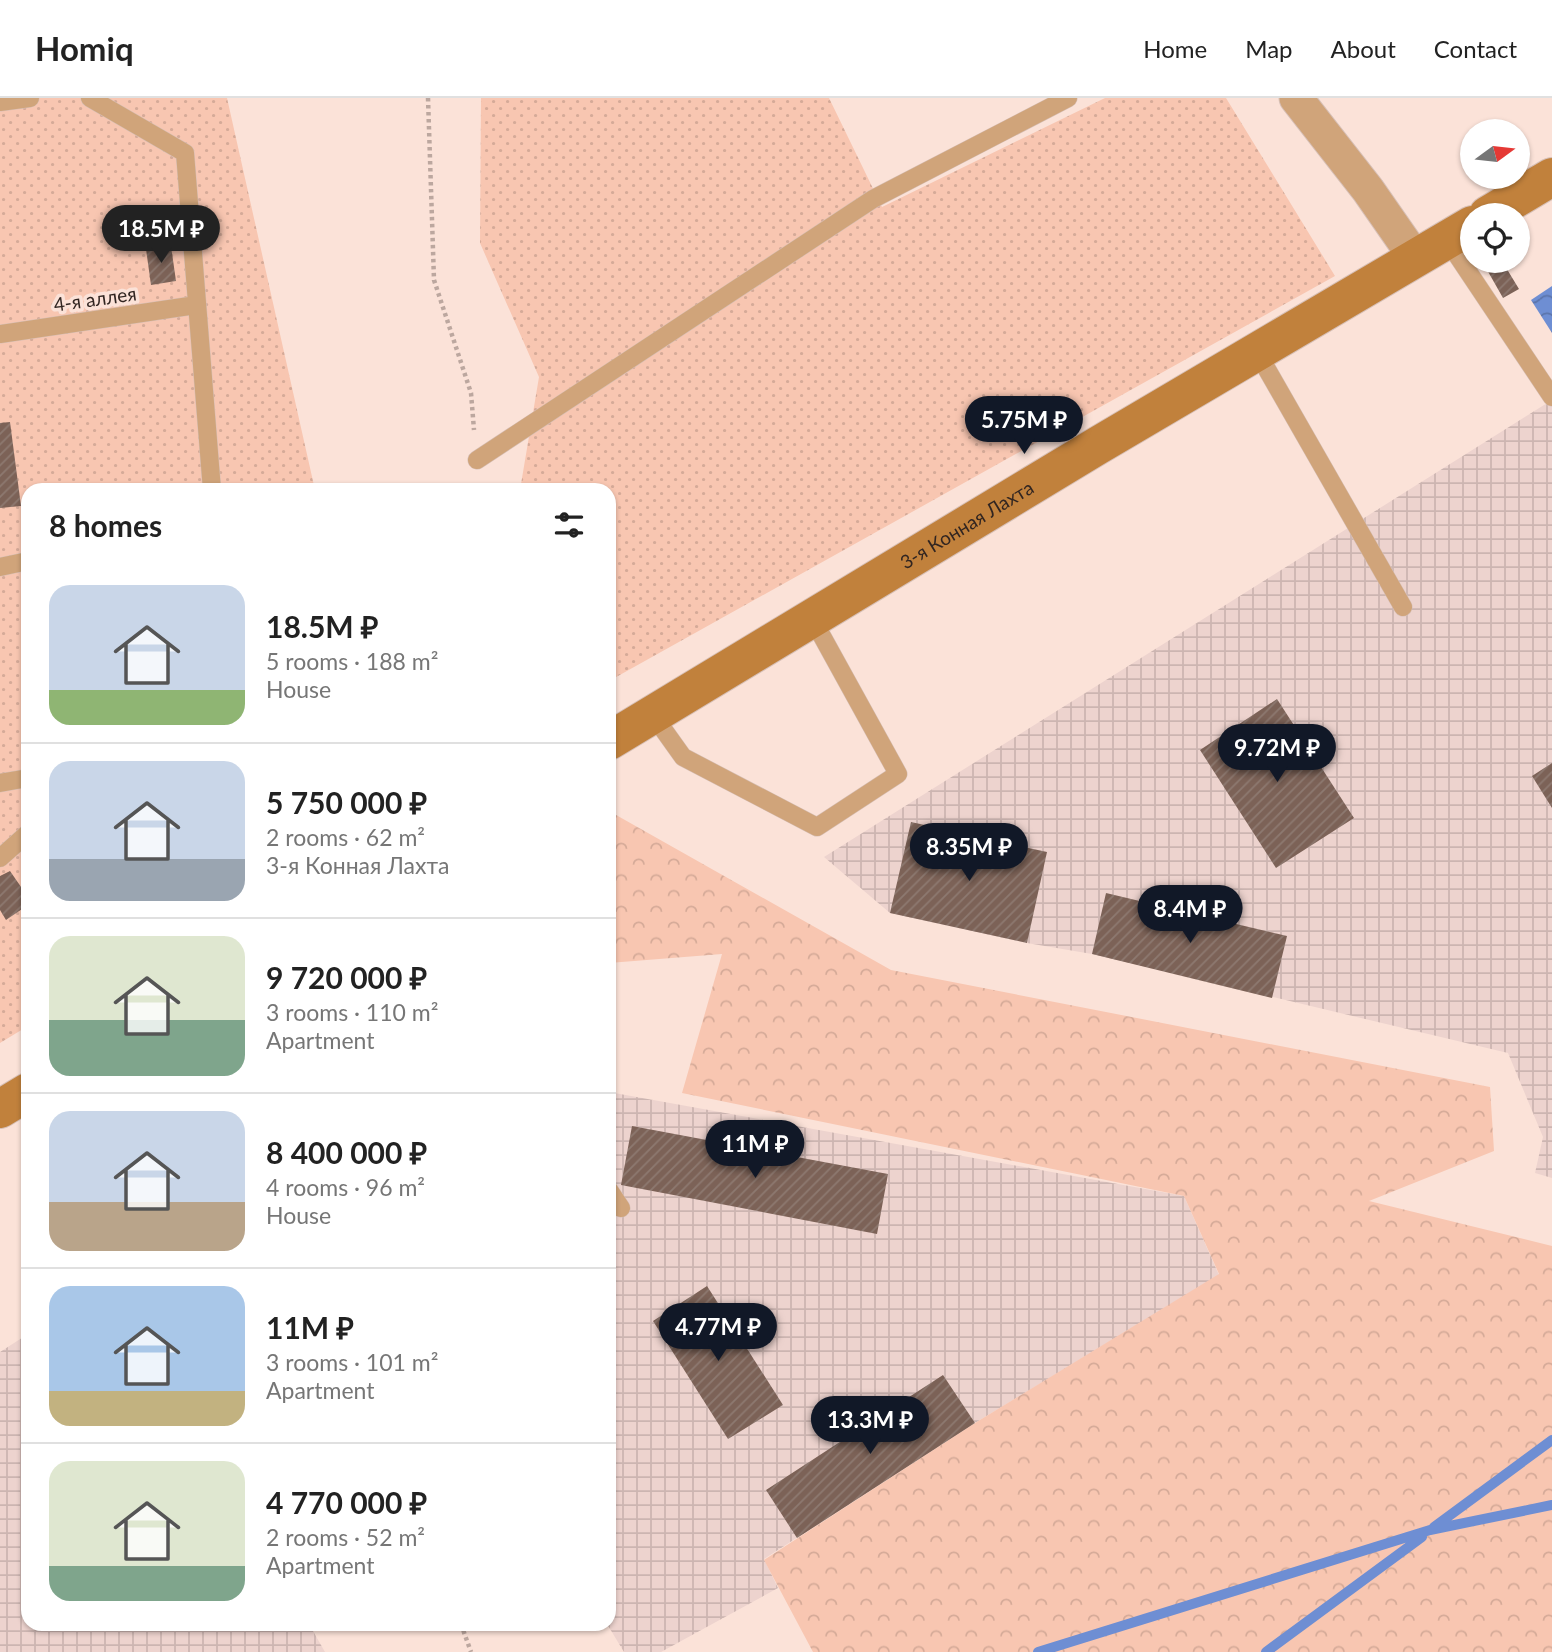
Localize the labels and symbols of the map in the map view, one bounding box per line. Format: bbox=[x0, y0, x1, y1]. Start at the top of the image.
north arrow bbox=[1460, 119, 1530, 189]
pin: 18.5M ₽ bbox=[96, 206, 226, 265]
street label: 4-я аллея bbox=[52, 281, 138, 316]
pin: 5.75M ₽ bbox=[959, 396, 1089, 456]
street label: 3-я Конная Лахта bbox=[896, 475, 1037, 573]
pin: 9.72M ₽ bbox=[1212, 724, 1342, 784]
pin: 8.35M ₽ bbox=[904, 824, 1034, 883]
pin: 8.4M ₽ bbox=[1133, 886, 1247, 945]
pin: 11M ₽ bbox=[706, 1121, 804, 1180]
pin: 4.77M ₽ bbox=[653, 1304, 783, 1363]
pin: 13.3M ₽ bbox=[805, 1396, 935, 1456]

